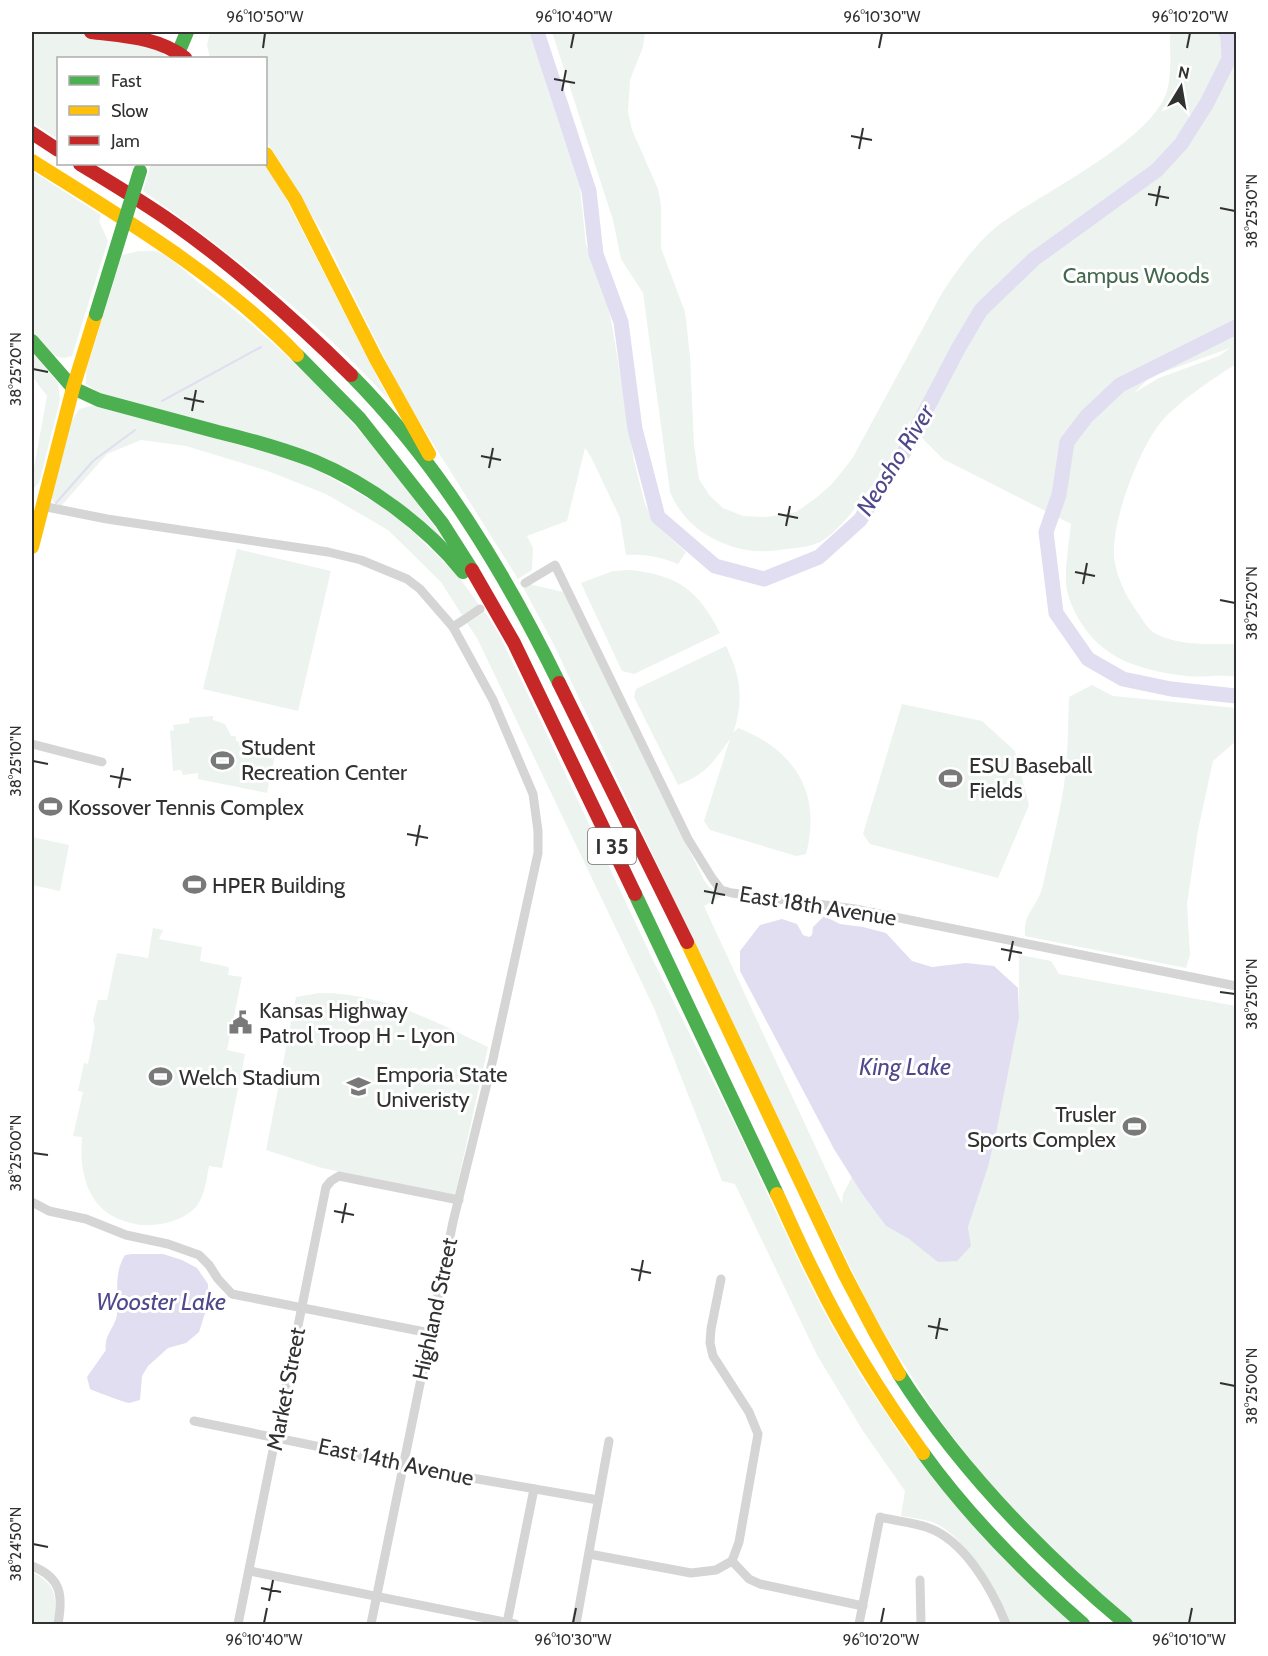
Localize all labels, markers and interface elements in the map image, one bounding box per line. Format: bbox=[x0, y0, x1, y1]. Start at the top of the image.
text: 96°10'50"W bbox=[227, 8, 304, 26]
text: 96°10'40"W bbox=[535, 8, 613, 26]
text: 96°10'30"W bbox=[844, 8, 921, 26]
text: 96°10'20"W bbox=[1152, 8, 1229, 26]
legend bbox=[57, 57, 267, 165]
north arrow bbox=[1151, 57, 1211, 117]
text: N bbox=[1176, 62, 1191, 83]
text: Fast bbox=[111, 70, 142, 92]
text: Slow bbox=[111, 100, 148, 122]
text: Jam bbox=[110, 130, 140, 152]
text: 38°25'30"N bbox=[1243, 174, 1261, 248]
park label: Campus Woods bbox=[1063, 262, 1209, 289]
text: 38°25'20"N bbox=[7, 332, 25, 406]
water label: Neosho River bbox=[850, 398, 941, 521]
text: 38°25'20"N bbox=[1243, 566, 1261, 640]
text: 38°25'10"N bbox=[7, 726, 25, 796]
place label: Student Recreation Center bbox=[241, 734, 407, 786]
sports icon: Student Recreation Center bbox=[210, 747, 236, 773]
place label: ESU Baseball Fields bbox=[969, 752, 1093, 804]
sports icon: ESU Baseball Fields bbox=[938, 765, 964, 791]
sports icon: Kossover Tennis Complex bbox=[37, 794, 63, 820]
place label: Kossover Tennis Complex bbox=[68, 794, 304, 821]
road number: I 35 bbox=[588, 828, 636, 864]
sports icon: HPER Building bbox=[181, 872, 207, 898]
place label: HPER Building bbox=[212, 872, 346, 899]
street label: East 18th Avenue bbox=[737, 880, 899, 932]
text: 38°25'10"N bbox=[1243, 959, 1261, 1029]
place label: Kansas Highway Patrol Troop H - Lyon bbox=[259, 997, 455, 1049]
public building icon: Kansas Highway Patrol Troop H - Lyon bbox=[228, 1010, 254, 1036]
water label: King Lake bbox=[859, 1052, 951, 1081]
place label: Emporia State Univeristy bbox=[376, 1061, 508, 1113]
sports icon: Welch Stadium bbox=[148, 1064, 174, 1090]
place label: Welch Stadium bbox=[179, 1064, 320, 1091]
school or university icon: Emporia State Univeristy bbox=[345, 1074, 371, 1100]
place label: Trusler Sports Complex bbox=[967, 1101, 1117, 1153]
sports icon: Trusler Sports Complex bbox=[1121, 1114, 1147, 1140]
text: 38°25'00"N bbox=[7, 1115, 25, 1191]
street label: Highland Street bbox=[407, 1235, 463, 1383]
water label: Wooster Lake bbox=[96, 1287, 226, 1316]
street label: Market Street bbox=[261, 1325, 311, 1453]
text: 38°25'00"N bbox=[1243, 1348, 1261, 1424]
street label: East 14th Avenue bbox=[316, 1432, 476, 1492]
text: 38°24'50"N bbox=[7, 1507, 25, 1581]
text: 96°10'40"W bbox=[225, 1631, 303, 1649]
text: 96°10'30"W bbox=[535, 1631, 612, 1649]
text: 96°10'20"W bbox=[843, 1631, 920, 1649]
text: 96°10'10"W bbox=[1152, 1631, 1227, 1649]

